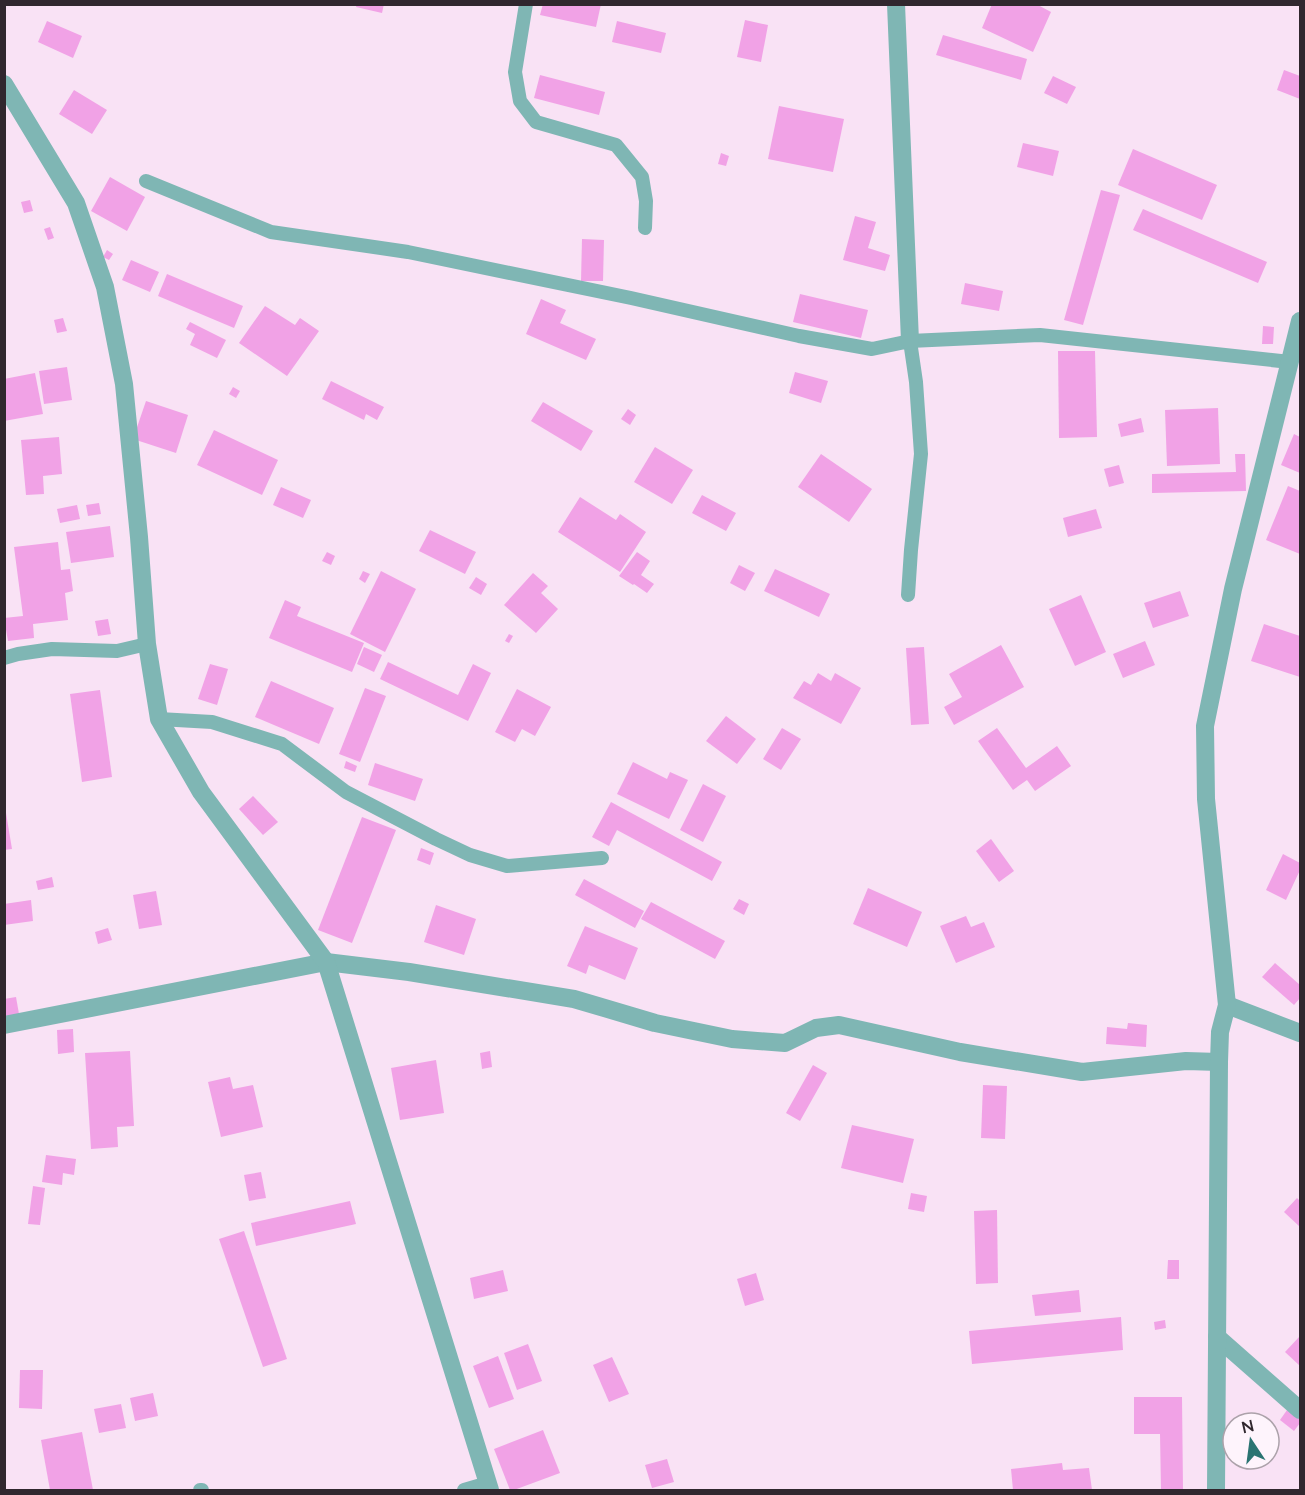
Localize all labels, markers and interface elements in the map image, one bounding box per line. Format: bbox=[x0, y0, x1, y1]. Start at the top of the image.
north arrow bbox=[1221, 1411, 1281, 1471]
text: N bbox=[1239, 1415, 1256, 1437]

